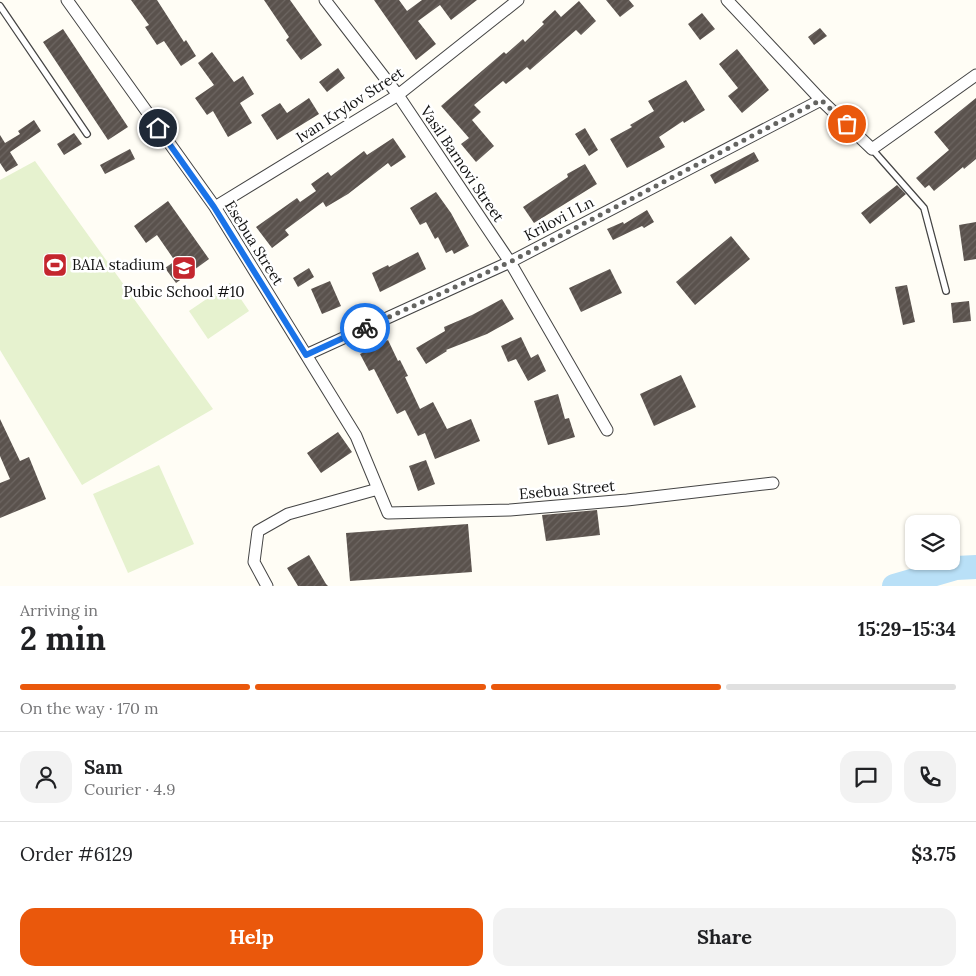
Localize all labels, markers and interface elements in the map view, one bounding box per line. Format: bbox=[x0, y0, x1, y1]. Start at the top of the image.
street label: Ivan Krylov Street bbox=[292, 63, 407, 146]
street label: Vasil Barnovi Street bbox=[416, 101, 508, 226]
pin bbox=[826, 103, 868, 145]
pin bbox=[137, 107, 179, 149]
icon: bag bbox=[833, 110, 861, 138]
icon: home bbox=[144, 114, 172, 142]
street label: Krilovi I Ln bbox=[521, 192, 597, 245]
street label: Esebua Street bbox=[221, 197, 288, 289]
sports icon: BAIA stadium bbox=[42, 252, 68, 278]
place label: BAIA stadium bbox=[72, 255, 165, 274]
school or university icon: Pubic School #10 bbox=[171, 255, 197, 281]
place label: Pubic School #10 bbox=[123, 282, 245, 301]
courier bbox=[340, 303, 390, 353]
icon: bike bbox=[351, 314, 379, 342]
street label: Esebua Street bbox=[518, 476, 616, 503]
map controls bbox=[905, 515, 960, 570]
button: layers bbox=[905, 515, 960, 570]
text: Arriving in bbox=[20, 600, 98, 620]
text: 15:29–15:34 bbox=[858, 617, 956, 641]
text: 2 min bbox=[20, 618, 106, 659]
text: On the way · 170 m bbox=[20, 698, 159, 718]
button: person bbox=[20, 751, 72, 803]
button: chat bbox=[840, 751, 892, 803]
button: phone bbox=[904, 751, 956, 803]
text: Sam bbox=[84, 755, 123, 779]
text: Courier · 4.9 bbox=[84, 779, 175, 799]
text: Order #6129 bbox=[20, 842, 133, 866]
text: $3.75 bbox=[911, 842, 956, 866]
button: Help bbox=[20, 908, 483, 966]
button: Share bbox=[493, 908, 956, 966]

